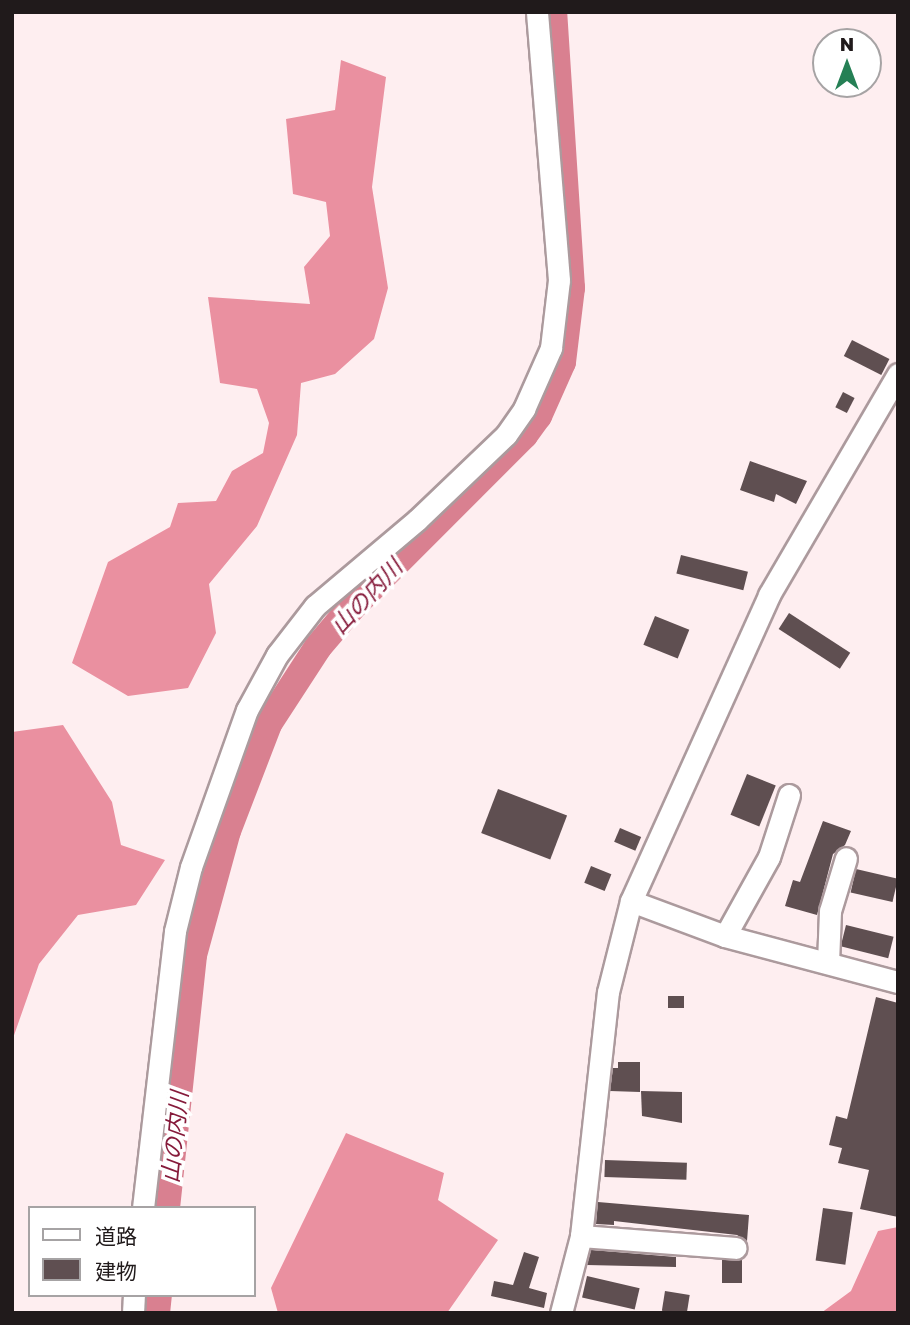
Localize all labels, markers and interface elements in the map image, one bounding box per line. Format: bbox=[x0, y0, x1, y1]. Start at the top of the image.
north arrow bbox=[812, 28, 882, 98]
text: N bbox=[840, 32, 854, 55]
water label: 山の内川 bbox=[325, 553, 407, 639]
water label: 山の内川 bbox=[155, 1090, 193, 1184]
legend bbox=[28, 1206, 256, 1297]
text: 道路 bbox=[95, 1223, 137, 1249]
text: 建物 bbox=[95, 1258, 137, 1284]

